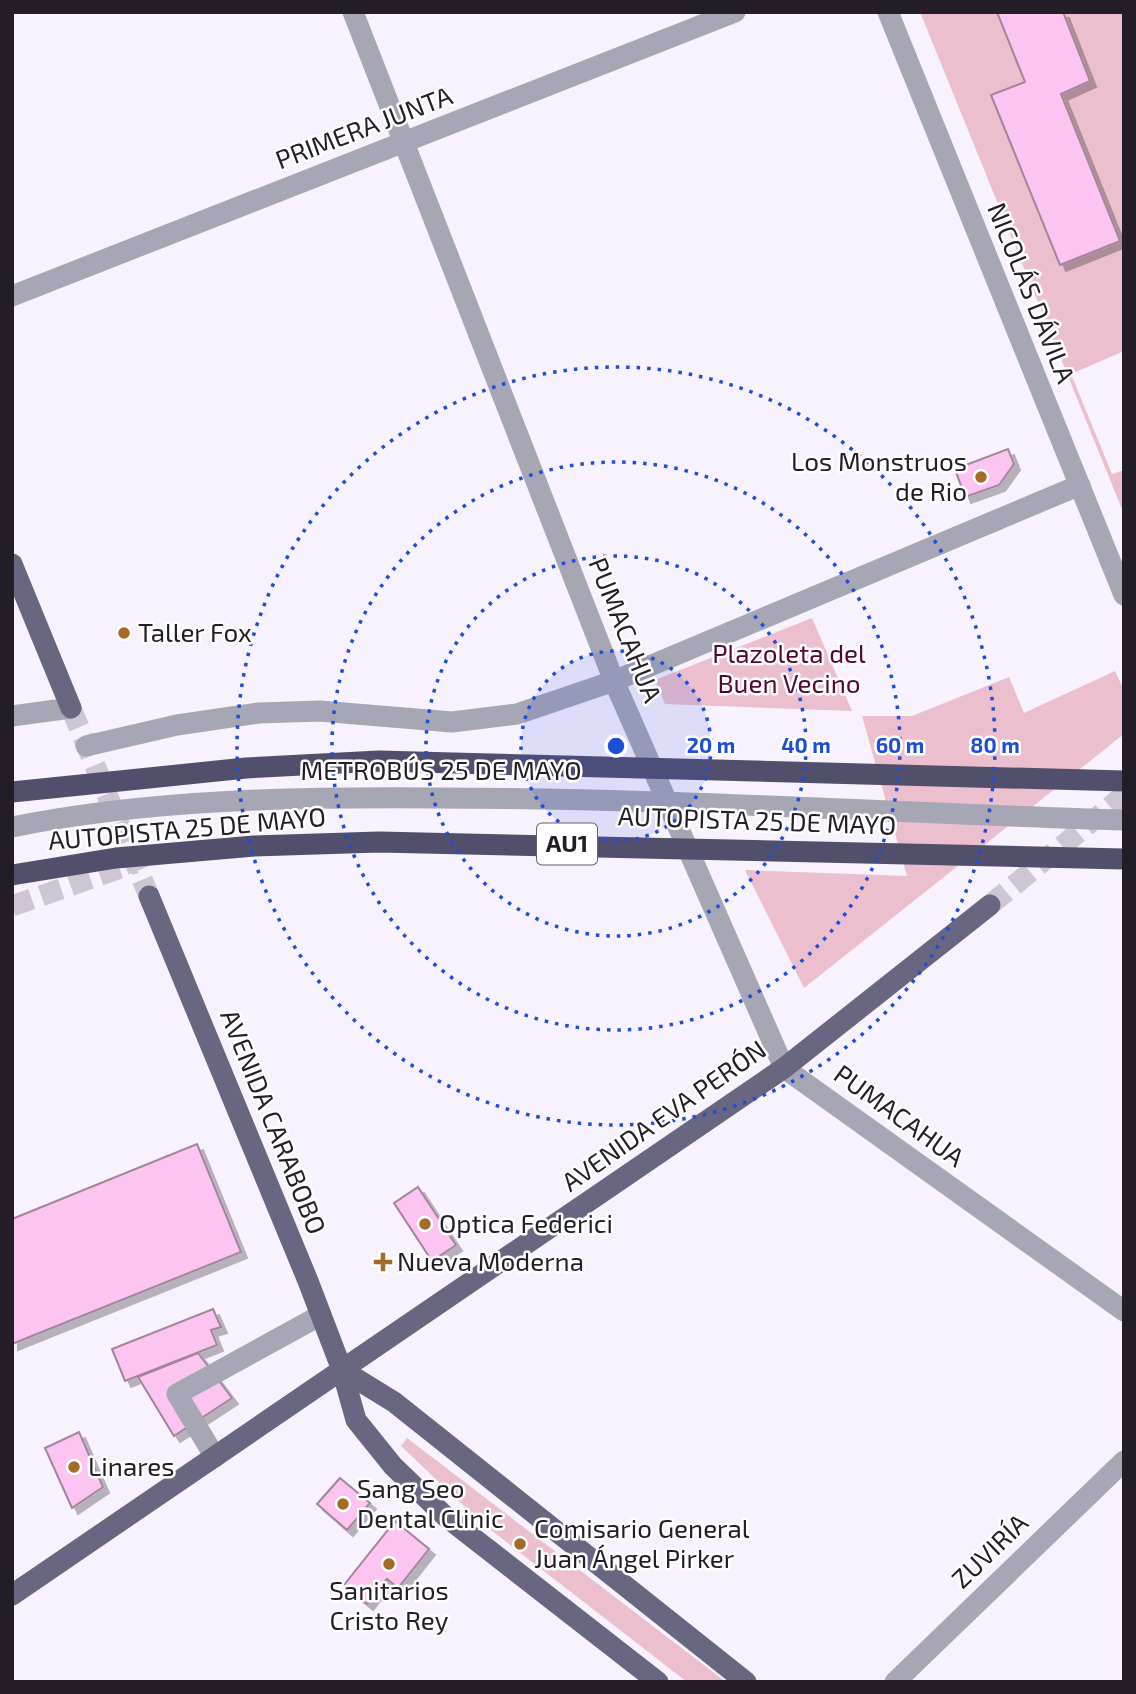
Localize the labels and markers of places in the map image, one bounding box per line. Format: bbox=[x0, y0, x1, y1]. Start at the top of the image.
place label: Los Monstruos de Rio bbox=[791, 445, 967, 506]
marker: Los Monstruos de Rio bbox=[973, 469, 989, 485]
place label: Taller Fox bbox=[138, 616, 252, 647]
marker: Taller Fox bbox=[116, 625, 132, 641]
centre of rings bbox=[604, 734, 628, 758]
place label: Optica Federici bbox=[439, 1207, 613, 1238]
marker: Optica Federici bbox=[417, 1216, 433, 1232]
place label: Nueva Moderna bbox=[397, 1245, 584, 1276]
marker: Nueva Moderna bbox=[375, 1254, 391, 1270]
place label: Linares bbox=[88, 1450, 174, 1481]
marker: Linares bbox=[66, 1459, 82, 1475]
place label: Sang Seo Dental Clinic bbox=[357, 1472, 504, 1533]
marker: Sang Seo Dental Clinic bbox=[335, 1496, 351, 1512]
place label: Comisario General Juan Ángel Pirker bbox=[534, 1512, 750, 1573]
marker: Comisario General Juan Ángel Pirker bbox=[512, 1536, 528, 1552]
marker: Sanitarios Cristo Rey bbox=[381, 1556, 397, 1572]
place label: Sanitarios Cristo Rey bbox=[329, 1574, 449, 1635]

